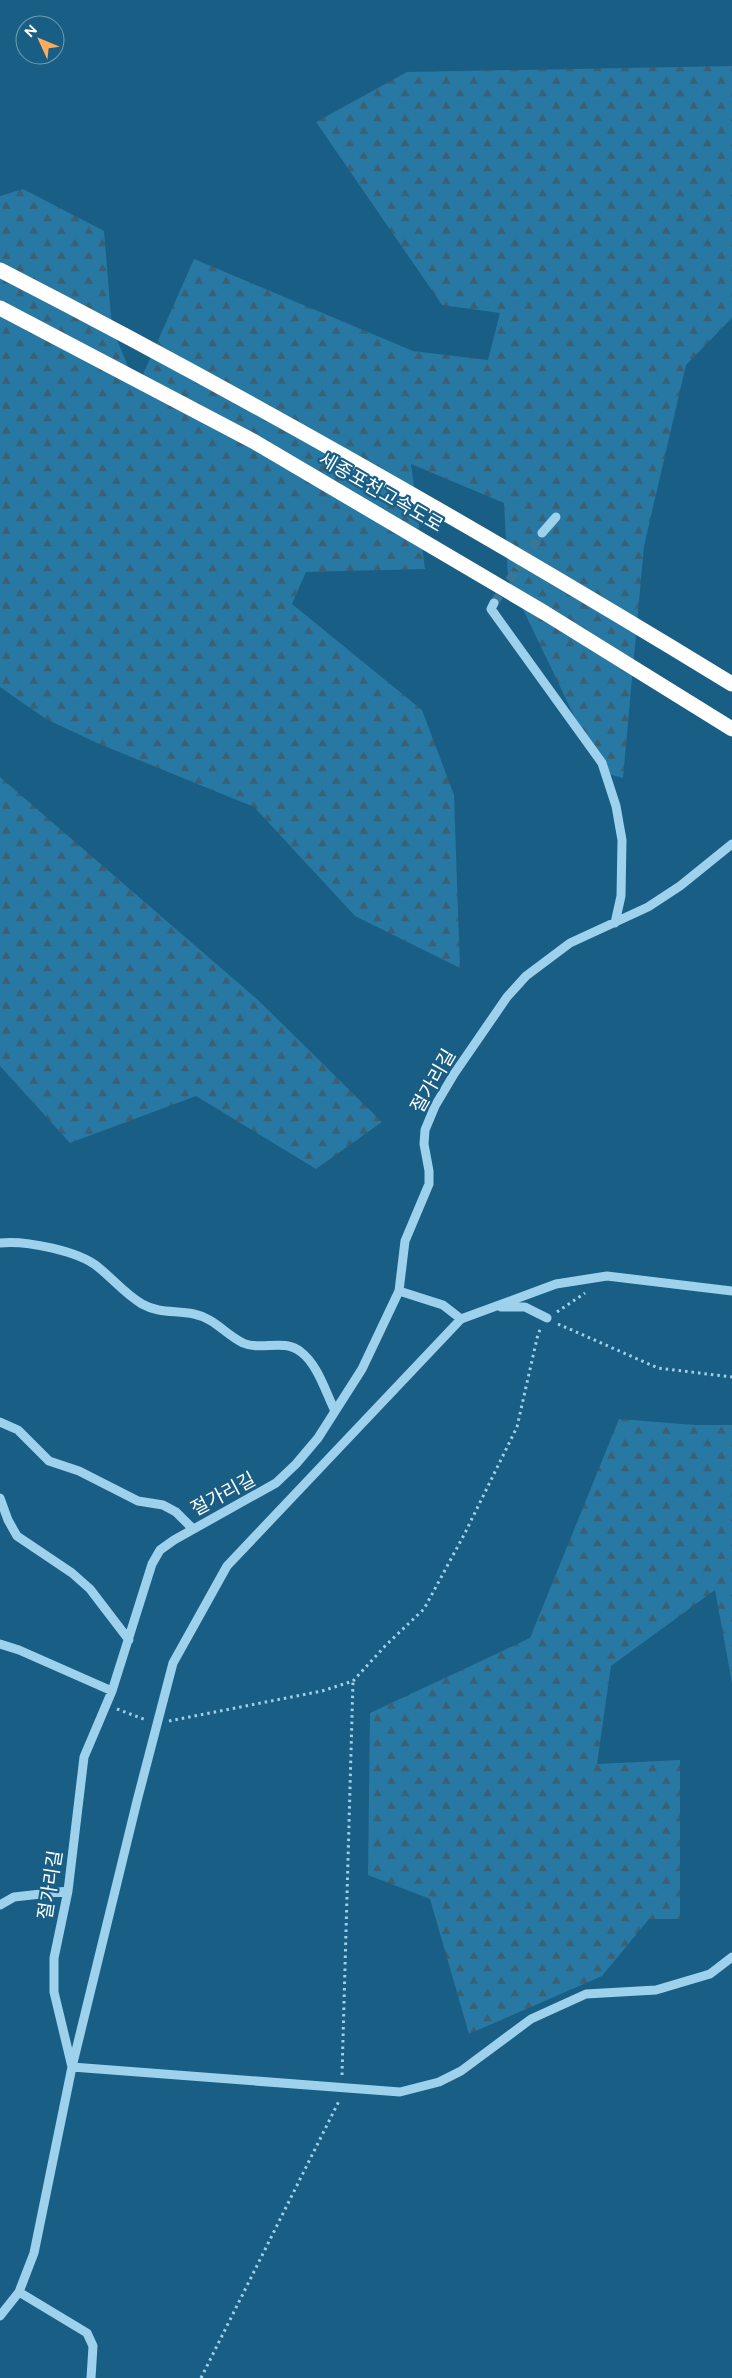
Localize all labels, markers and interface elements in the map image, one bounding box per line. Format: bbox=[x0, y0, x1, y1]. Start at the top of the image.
north arrow bbox=[15, 15, 65, 65]
text: N bbox=[21, 22, 41, 41]
street label: 세종포천고속도로 bbox=[315, 447, 447, 537]
street label: 절가리길 bbox=[406, 1045, 460, 1117]
street label: 절가리길 bbox=[187, 1467, 259, 1521]
street label: 절가리길 bbox=[33, 1849, 67, 1921]

